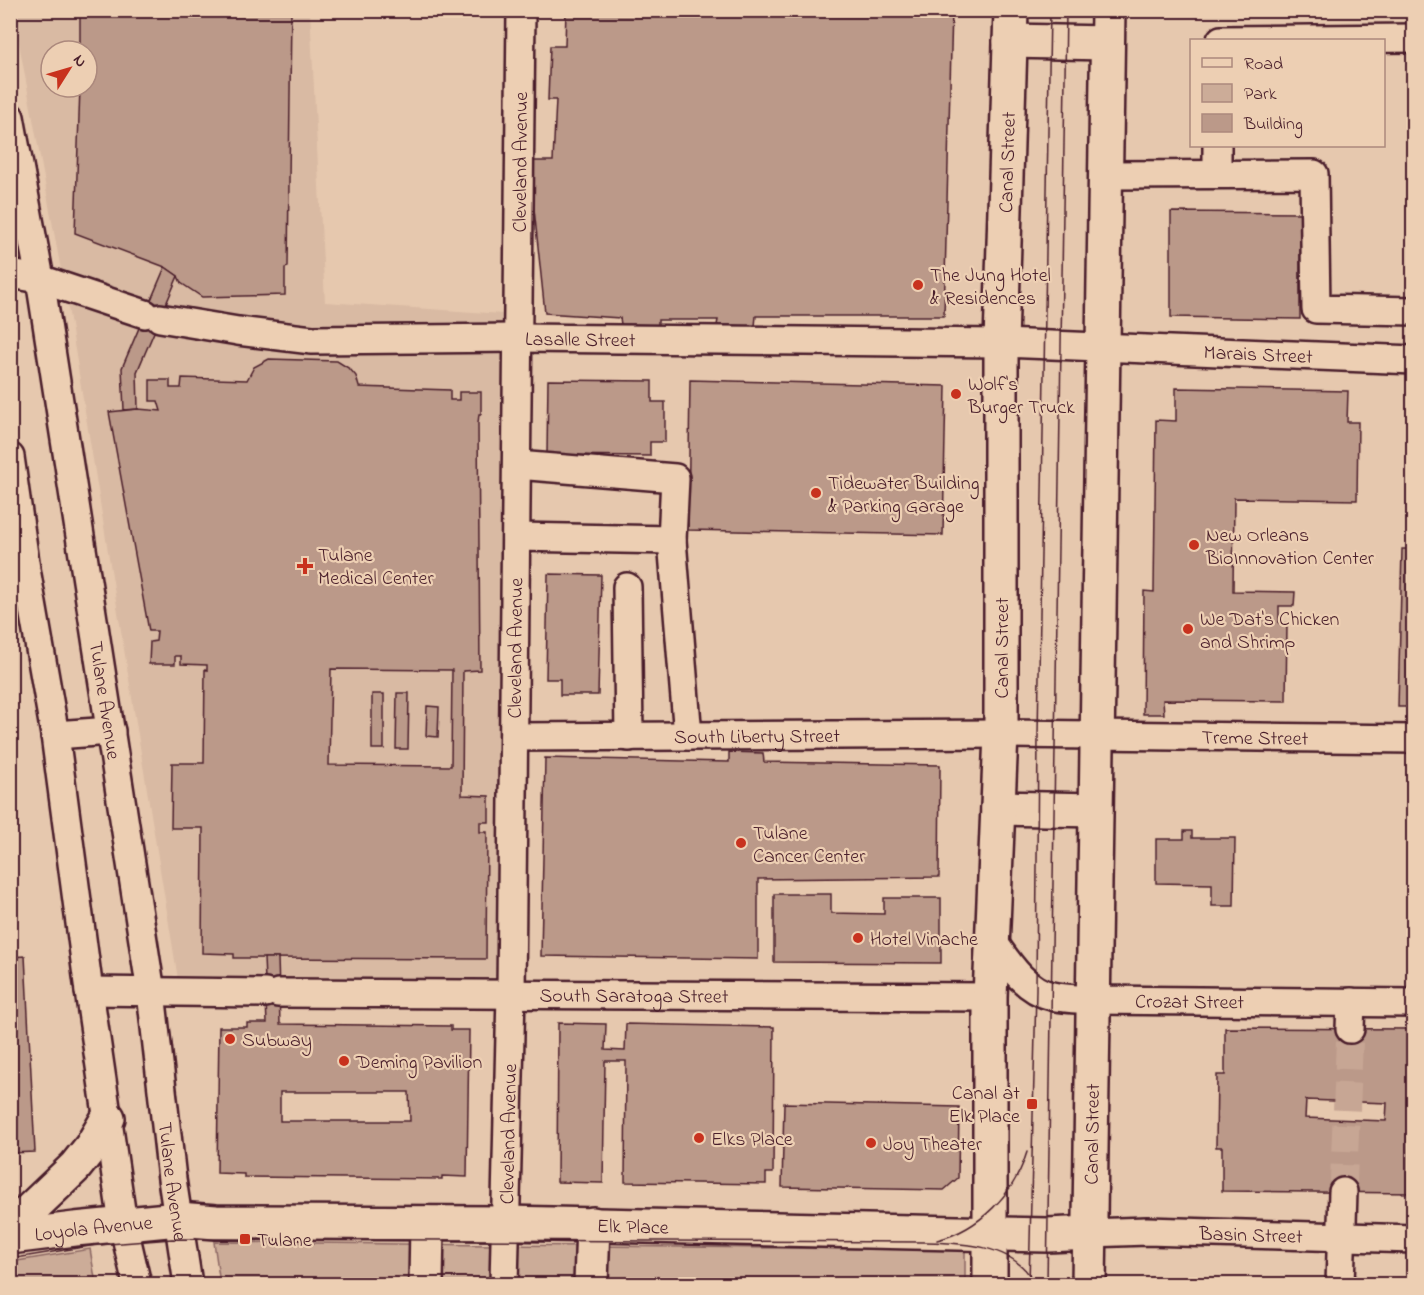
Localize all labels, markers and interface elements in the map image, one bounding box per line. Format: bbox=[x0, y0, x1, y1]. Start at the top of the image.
north arrow bbox=[39, 39, 99, 99]
legend bbox=[1190, 39, 1385, 147]
text: N bbox=[67, 50, 92, 73]
text: Road bbox=[1244, 52, 1283, 78]
text: Park bbox=[1244, 82, 1277, 108]
street label: Cleveland Avenue bbox=[507, 92, 537, 233]
street label: Canal Street bbox=[993, 111, 1025, 213]
text: Building bbox=[1243, 112, 1303, 139]
place label: The Jung Hotel & Residences bbox=[930, 262, 1051, 314]
marker: The Jung Hotel & Residences bbox=[911, 278, 925, 292]
street label: Lasalle Street bbox=[525, 326, 636, 356]
street label: Marais Street bbox=[1203, 339, 1313, 373]
place label: Wolf's Burger Truck bbox=[967, 371, 1075, 424]
marker: Wolf's Burger Truck bbox=[949, 387, 963, 401]
place label: Tidewater Building & Parking Garage bbox=[828, 470, 980, 523]
marker: Tidewater Building & Parking Garage bbox=[809, 486, 823, 500]
place label: New Orleans BioInnovation Center bbox=[1205, 522, 1375, 574]
marker: New Orleans BioInnovation Center bbox=[1187, 538, 1201, 552]
place label: Tulane Medical Center bbox=[318, 542, 434, 594]
marker: Tulane Medical Center bbox=[296, 557, 314, 575]
street label: Cleveland Avenue bbox=[502, 578, 532, 719]
street label: Canal Street bbox=[989, 597, 1018, 699]
place label: We Dat's Chicken and Shrimp bbox=[1200, 606, 1340, 658]
marker: We Dat's Chicken and Shrimp bbox=[1181, 622, 1195, 636]
street label: Tulane Avenue bbox=[80, 639, 127, 762]
street label: South Liberty Street bbox=[674, 723, 840, 753]
street label: Treme Street bbox=[1201, 724, 1309, 755]
place label: Tulane Cancer Center bbox=[753, 820, 866, 872]
marker: Tulane Cancer Center bbox=[734, 836, 748, 850]
place label: Hotel Vinache bbox=[870, 926, 978, 955]
marker: Hotel Vinache bbox=[851, 931, 865, 945]
street label: South Saratoga Street bbox=[539, 982, 729, 1013]
street label: Crozat Street bbox=[1135, 988, 1245, 1018]
place label: Subway bbox=[242, 1027, 312, 1056]
marker: Subway bbox=[223, 1032, 237, 1046]
place label: Deming Pavilion bbox=[355, 1049, 482, 1079]
marker: Deming Pavilion bbox=[337, 1054, 351, 1068]
street label: Cleveland Avenue bbox=[494, 1063, 526, 1205]
place label: Canal at Elk Place bbox=[948, 1080, 1020, 1132]
street label: Canal Street bbox=[1078, 1083, 1109, 1185]
marker: Canal at Elk Place bbox=[1025, 1097, 1039, 1111]
street label: Tulane Avenue bbox=[149, 1121, 193, 1243]
place label: Elks Place bbox=[711, 1126, 793, 1155]
marker: Elks Place bbox=[692, 1131, 706, 1145]
place label: Joy Theater bbox=[883, 1131, 983, 1160]
marker: Joy Theater bbox=[864, 1136, 878, 1150]
street label: Loyola Avenue bbox=[33, 1210, 154, 1251]
street label: Elk Place bbox=[597, 1213, 669, 1244]
street label: Basin Street bbox=[1198, 1221, 1303, 1253]
place label: Tulane bbox=[257, 1227, 312, 1256]
marker: Tulane bbox=[238, 1232, 252, 1246]

